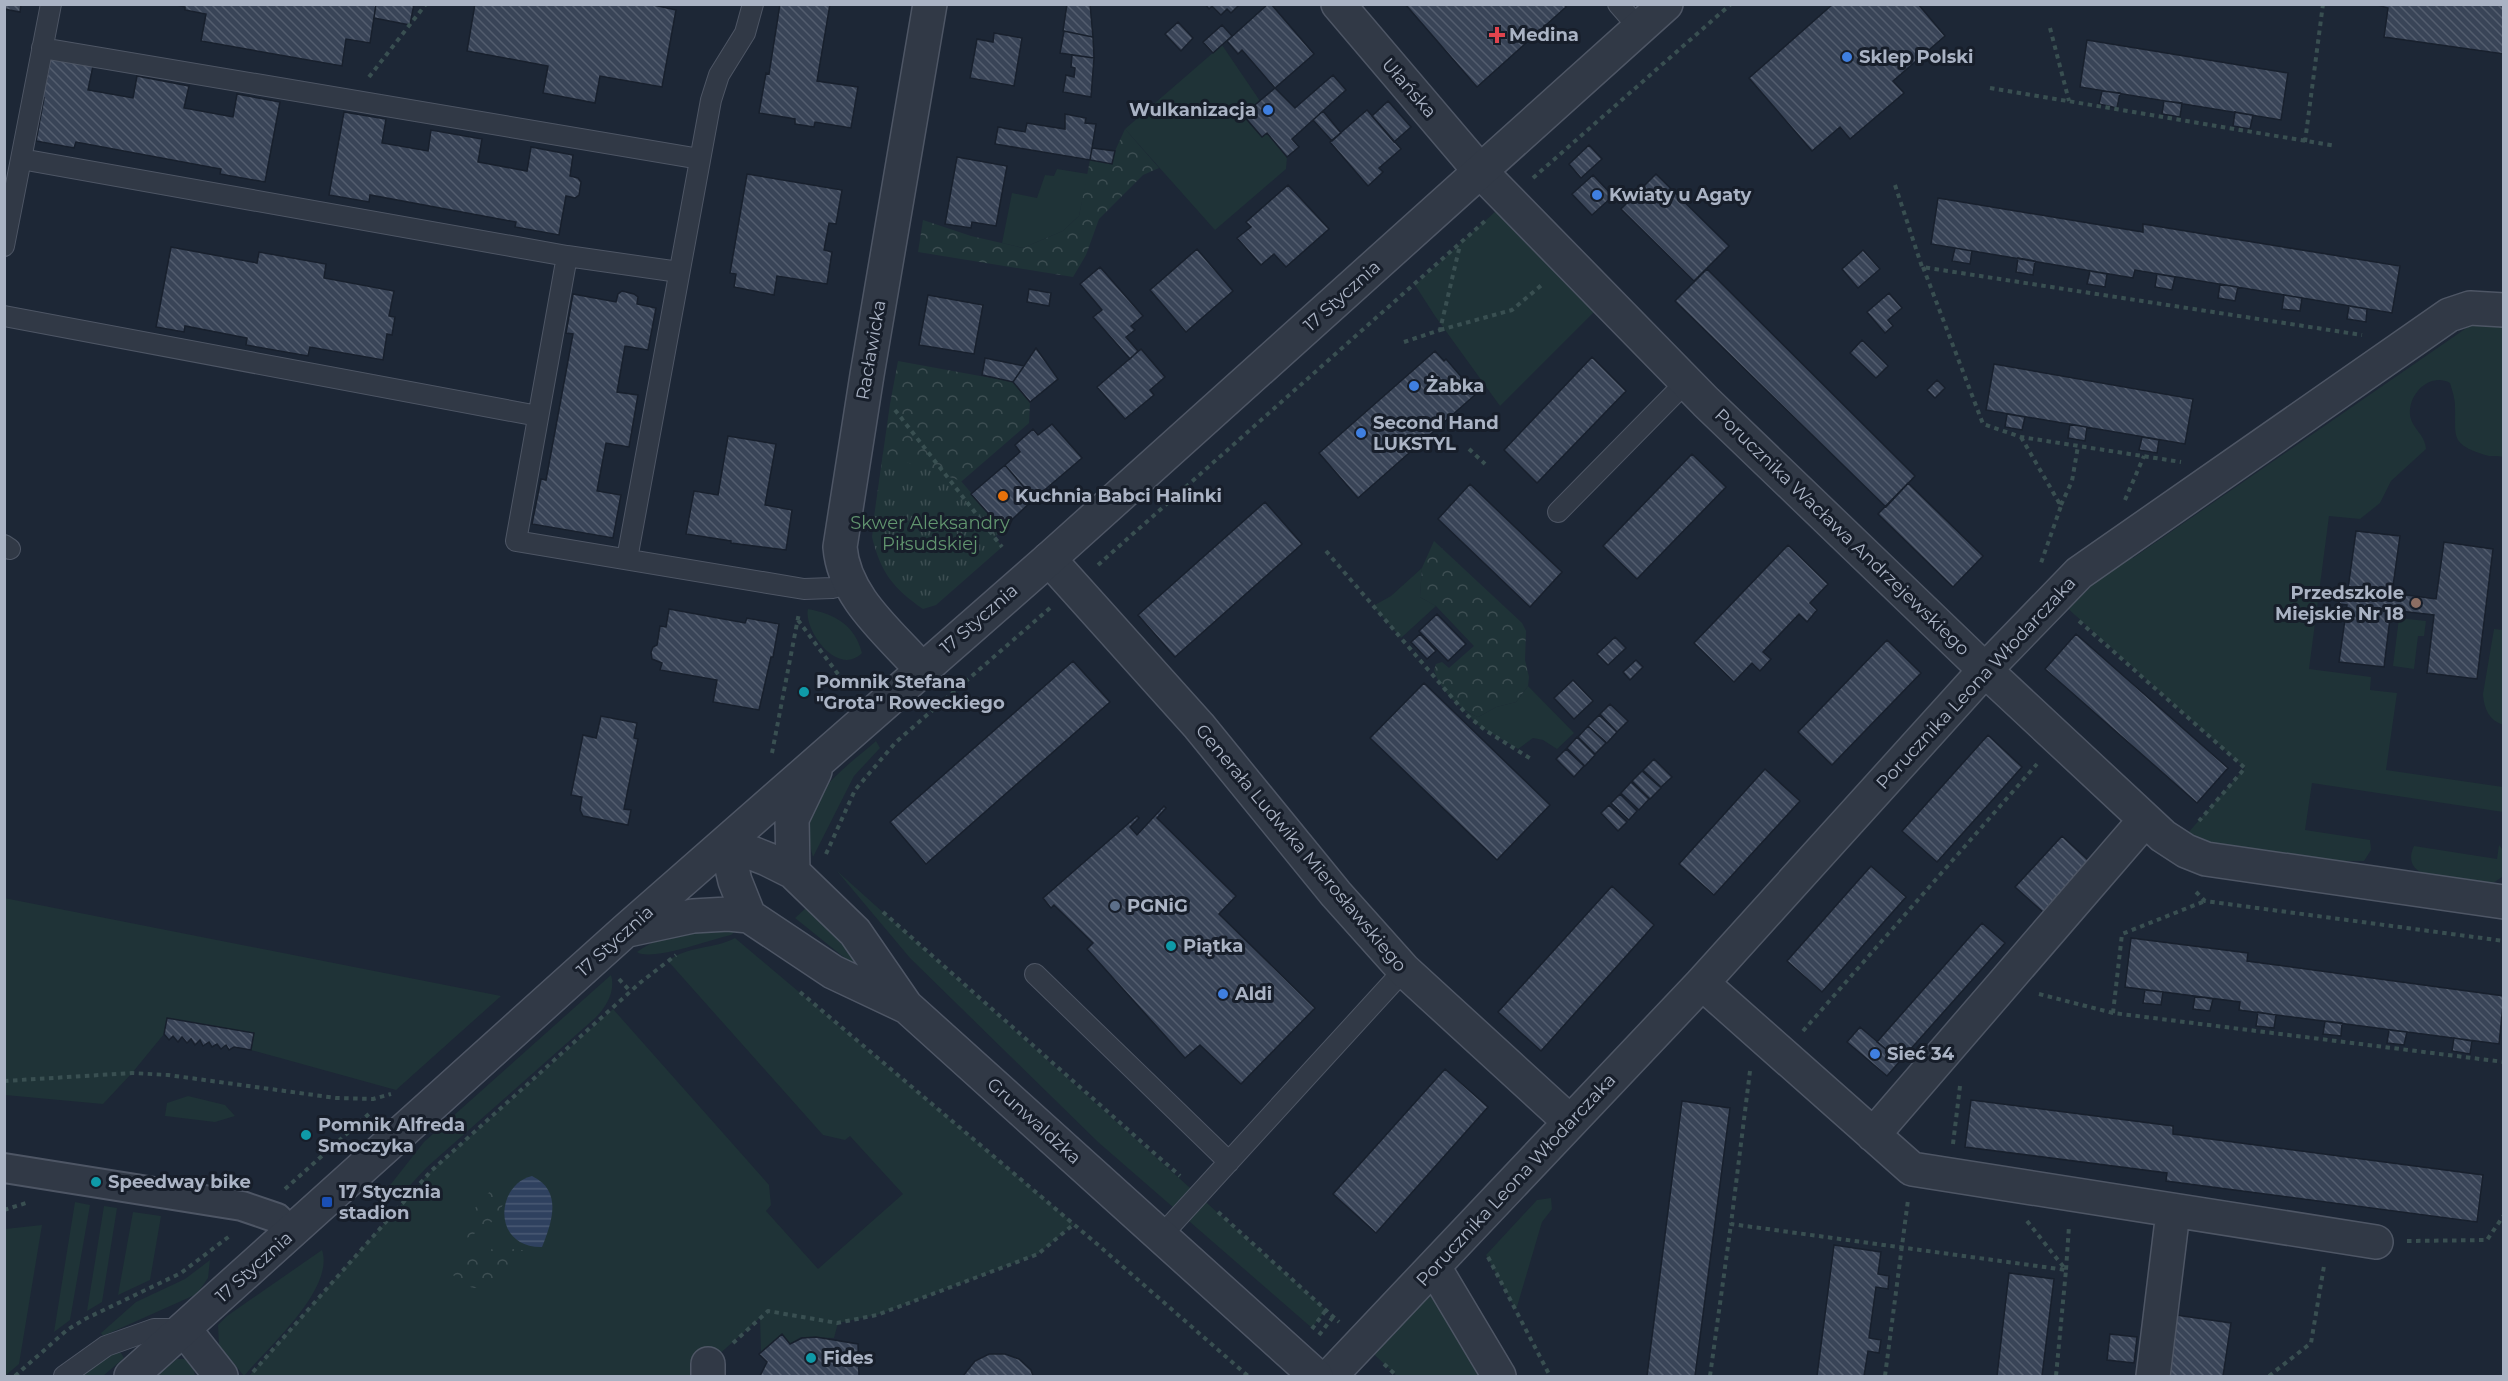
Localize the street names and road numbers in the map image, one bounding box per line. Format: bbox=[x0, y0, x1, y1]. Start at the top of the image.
street label: Ułańska bbox=[1377, 54, 1441, 122]
street label: 17 Stycznia bbox=[1299, 256, 1385, 336]
street label: Racławicka bbox=[851, 298, 891, 402]
street label: Porucznika Wacława Andrzejewskiego bbox=[1710, 404, 1974, 660]
street label: Porucznika Leona Włodarczaka bbox=[1872, 572, 2080, 794]
street label: 17 Stycznia bbox=[936, 579, 1022, 659]
street label: Generała Ludwika Mierosławskiego bbox=[1191, 720, 1411, 976]
street label: 17 Stycznia bbox=[572, 901, 658, 981]
street label: Porucznika Leona Włodarczaka bbox=[1412, 1069, 1620, 1291]
street label: Grunwaldzka bbox=[983, 1073, 1085, 1169]
street label: 17 Stycznia bbox=[211, 1227, 297, 1307]

